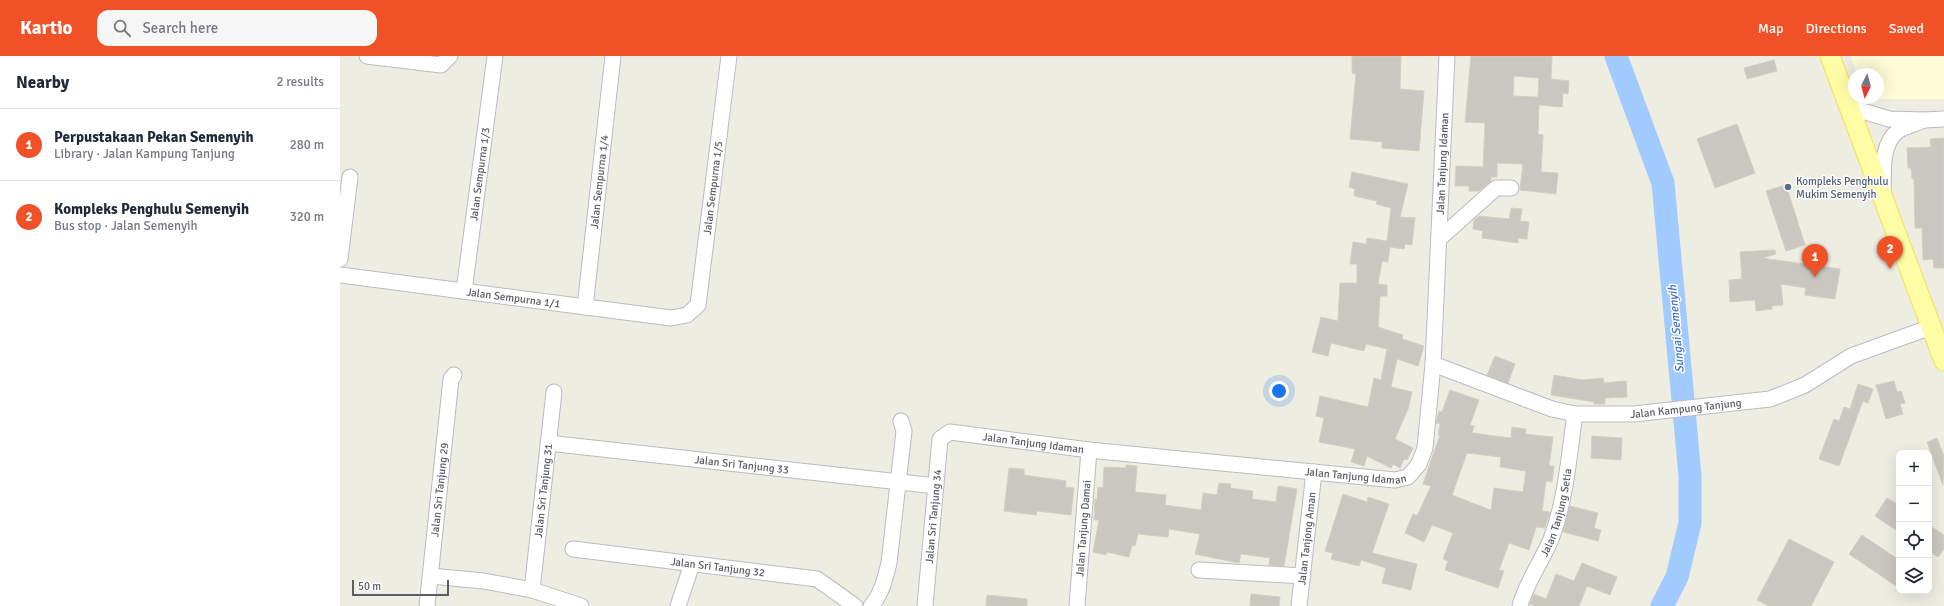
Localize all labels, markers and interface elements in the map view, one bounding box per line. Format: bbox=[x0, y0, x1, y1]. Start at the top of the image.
search box bbox=[97, 10, 377, 46]
text: Kartio bbox=[20, 16, 73, 40]
icon: search bbox=[111, 17, 133, 39]
text: Search here bbox=[143, 19, 218, 37]
text: Map bbox=[1758, 20, 1784, 37]
text: Directions bbox=[1806, 20, 1867, 37]
text: Saved bbox=[1889, 20, 1924, 37]
north arrow bbox=[1848, 68, 1884, 104]
text: Nearby bbox=[16, 72, 69, 93]
text: 2 results bbox=[276, 74, 324, 90]
street label: Jalan Tanjung Idaman bbox=[1434, 112, 1451, 215]
street label: Jalan Sempurna 1/3 bbox=[467, 126, 493, 222]
text: Perpustakaan Pekan Semenyih bbox=[54, 128, 254, 146]
street label: Jalan Sempurna 1/4 bbox=[588, 134, 611, 229]
text: 1 bbox=[25, 137, 33, 153]
text: 280 m bbox=[290, 137, 324, 153]
street label: Jalan Sempurna 1/5 bbox=[701, 140, 725, 236]
text: Library · Jalan Kampung Tanjung bbox=[54, 146, 235, 162]
place label: Kompleks Penghulu Mukim Semenyih bbox=[1796, 175, 1888, 201]
marker: Kompleks Penghulu Mukim Semenyih bbox=[1783, 182, 1793, 192]
text: Kompleks Penghulu Semenyih bbox=[54, 200, 249, 218]
text: 2 bbox=[25, 209, 33, 225]
text: 320 m bbox=[290, 209, 324, 225]
text: Bus stop · Jalan Semenyih bbox=[54, 218, 198, 234]
pin: 2 bbox=[1877, 236, 1903, 269]
pin: 1 bbox=[1802, 244, 1828, 277]
water label: Sungai Semenyih bbox=[1665, 284, 1688, 374]
street label: Jalan Sempurna 1/1 bbox=[466, 286, 561, 311]
your location bbox=[1269, 381, 1289, 401]
street label: Jalan Kampung Tanjung bbox=[1630, 396, 1742, 421]
street label: Jalan Tanjung Idaman bbox=[982, 430, 1085, 456]
street label: Jalan Sri Tanjung 29 bbox=[428, 442, 451, 537]
street label: Jalan Sri Tanjung 31 bbox=[532, 443, 555, 538]
map controls bbox=[1896, 450, 1932, 594]
button: + bbox=[1896, 450, 1932, 486]
street label: Jalan Sri Tanjung 33 bbox=[694, 453, 790, 477]
street label: Jalan Tanjung Idaman bbox=[1304, 465, 1408, 487]
street label: Jalan Tanjung Setia bbox=[1538, 467, 1575, 559]
street label: Jalan Sri Tanjung 34 bbox=[923, 469, 944, 564]
street label: Jalan Tanjung Damai bbox=[1073, 479, 1094, 577]
button: − bbox=[1896, 486, 1932, 522]
street label: Jalan Tanjong Aman bbox=[1295, 491, 1319, 586]
button: locate bbox=[1896, 522, 1932, 558]
street label: Jalan Sri Tanjung 32 bbox=[670, 555, 766, 580]
button: layers bbox=[1896, 558, 1932, 594]
scale bar bbox=[352, 578, 449, 597]
text: 50 m bbox=[358, 580, 381, 593]

